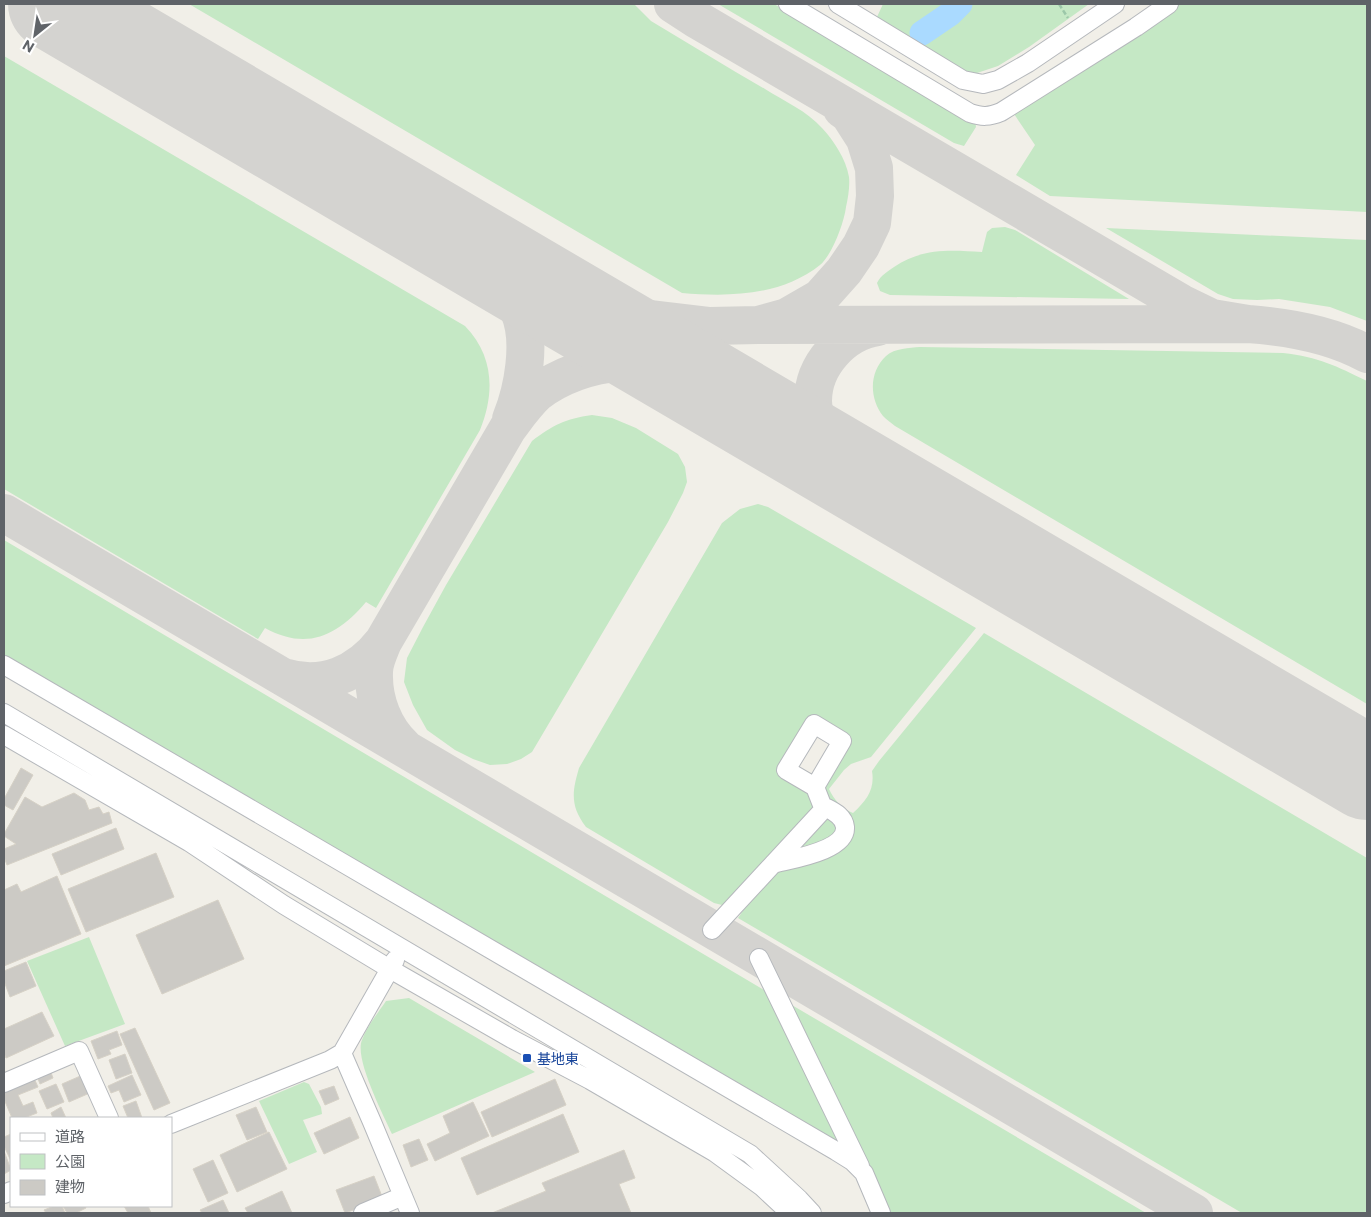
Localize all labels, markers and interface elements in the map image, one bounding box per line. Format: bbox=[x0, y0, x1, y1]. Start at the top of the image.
north arrow bbox=[10, 10, 60, 60]
text: N bbox=[19, 37, 37, 57]
place label: 基地東 bbox=[537, 1050, 579, 1067]
marker: 基地東 bbox=[521, 1052, 533, 1064]
legend bbox=[10, 1117, 172, 1207]
text: 道路 bbox=[55, 1127, 85, 1145]
text: 公園 bbox=[55, 1152, 85, 1170]
text: 建物 bbox=[55, 1177, 85, 1195]

